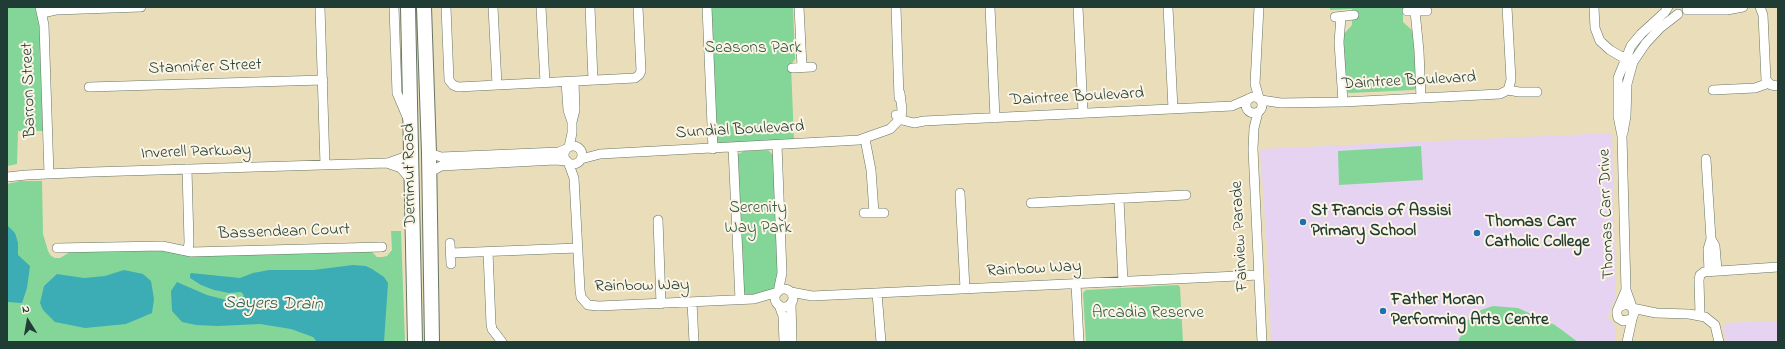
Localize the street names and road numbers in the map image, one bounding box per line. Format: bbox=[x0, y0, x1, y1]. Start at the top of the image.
street label: Barron Street bbox=[18, 42, 42, 138]
street label: Stannifer Street bbox=[148, 56, 262, 80]
street label: Daintree Boulevard bbox=[1341, 68, 1477, 96]
street label: Daintree Boulevard bbox=[1009, 84, 1145, 112]
street label: Sundial Boulevard bbox=[675, 117, 805, 145]
street label: Derrimut Road bbox=[400, 123, 422, 227]
street label: Inverell Parkway bbox=[140, 141, 252, 165]
street label: Thomas Carr Drive bbox=[1596, 148, 1620, 280]
street label: Fairview Parade bbox=[1228, 180, 1254, 292]
street label: Bassendean Court bbox=[218, 221, 350, 245]
street label: Rainbow Way bbox=[986, 257, 1082, 283]
street label: Rainbow Way bbox=[594, 276, 690, 298]

